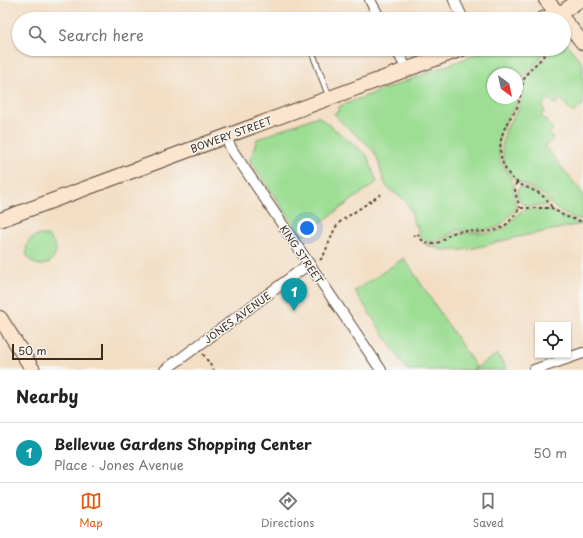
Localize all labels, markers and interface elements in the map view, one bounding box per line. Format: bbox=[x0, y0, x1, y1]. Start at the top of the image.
search box bbox=[12, 12, 571, 56]
icon: search bbox=[26, 23, 48, 45]
text: Search here bbox=[58, 23, 144, 46]
north arrow bbox=[487, 68, 523, 104]
street label: BOWERY STREET bbox=[188, 112, 274, 156]
your location bbox=[297, 218, 317, 238]
street label: KING STREET bbox=[277, 222, 327, 287]
pin: 1 bbox=[281, 278, 307, 311]
street label: JONES AVENUE bbox=[201, 288, 273, 346]
map controls bbox=[535, 322, 571, 358]
button: locate bbox=[535, 322, 571, 358]
scale bar bbox=[12, 342, 103, 361]
text: 50 m bbox=[18, 342, 47, 359]
text: Nearby bbox=[16, 383, 78, 409]
text: Bellevue Gardens Shopping Center bbox=[54, 432, 312, 455]
text: 1 bbox=[26, 443, 32, 462]
text: 50 m bbox=[533, 443, 567, 462]
text: Place · Jones Avenue bbox=[54, 455, 184, 474]
tab: Map bbox=[79, 490, 103, 531]
tab: Directions bbox=[261, 490, 314, 531]
tab: Saved bbox=[473, 490, 504, 531]

